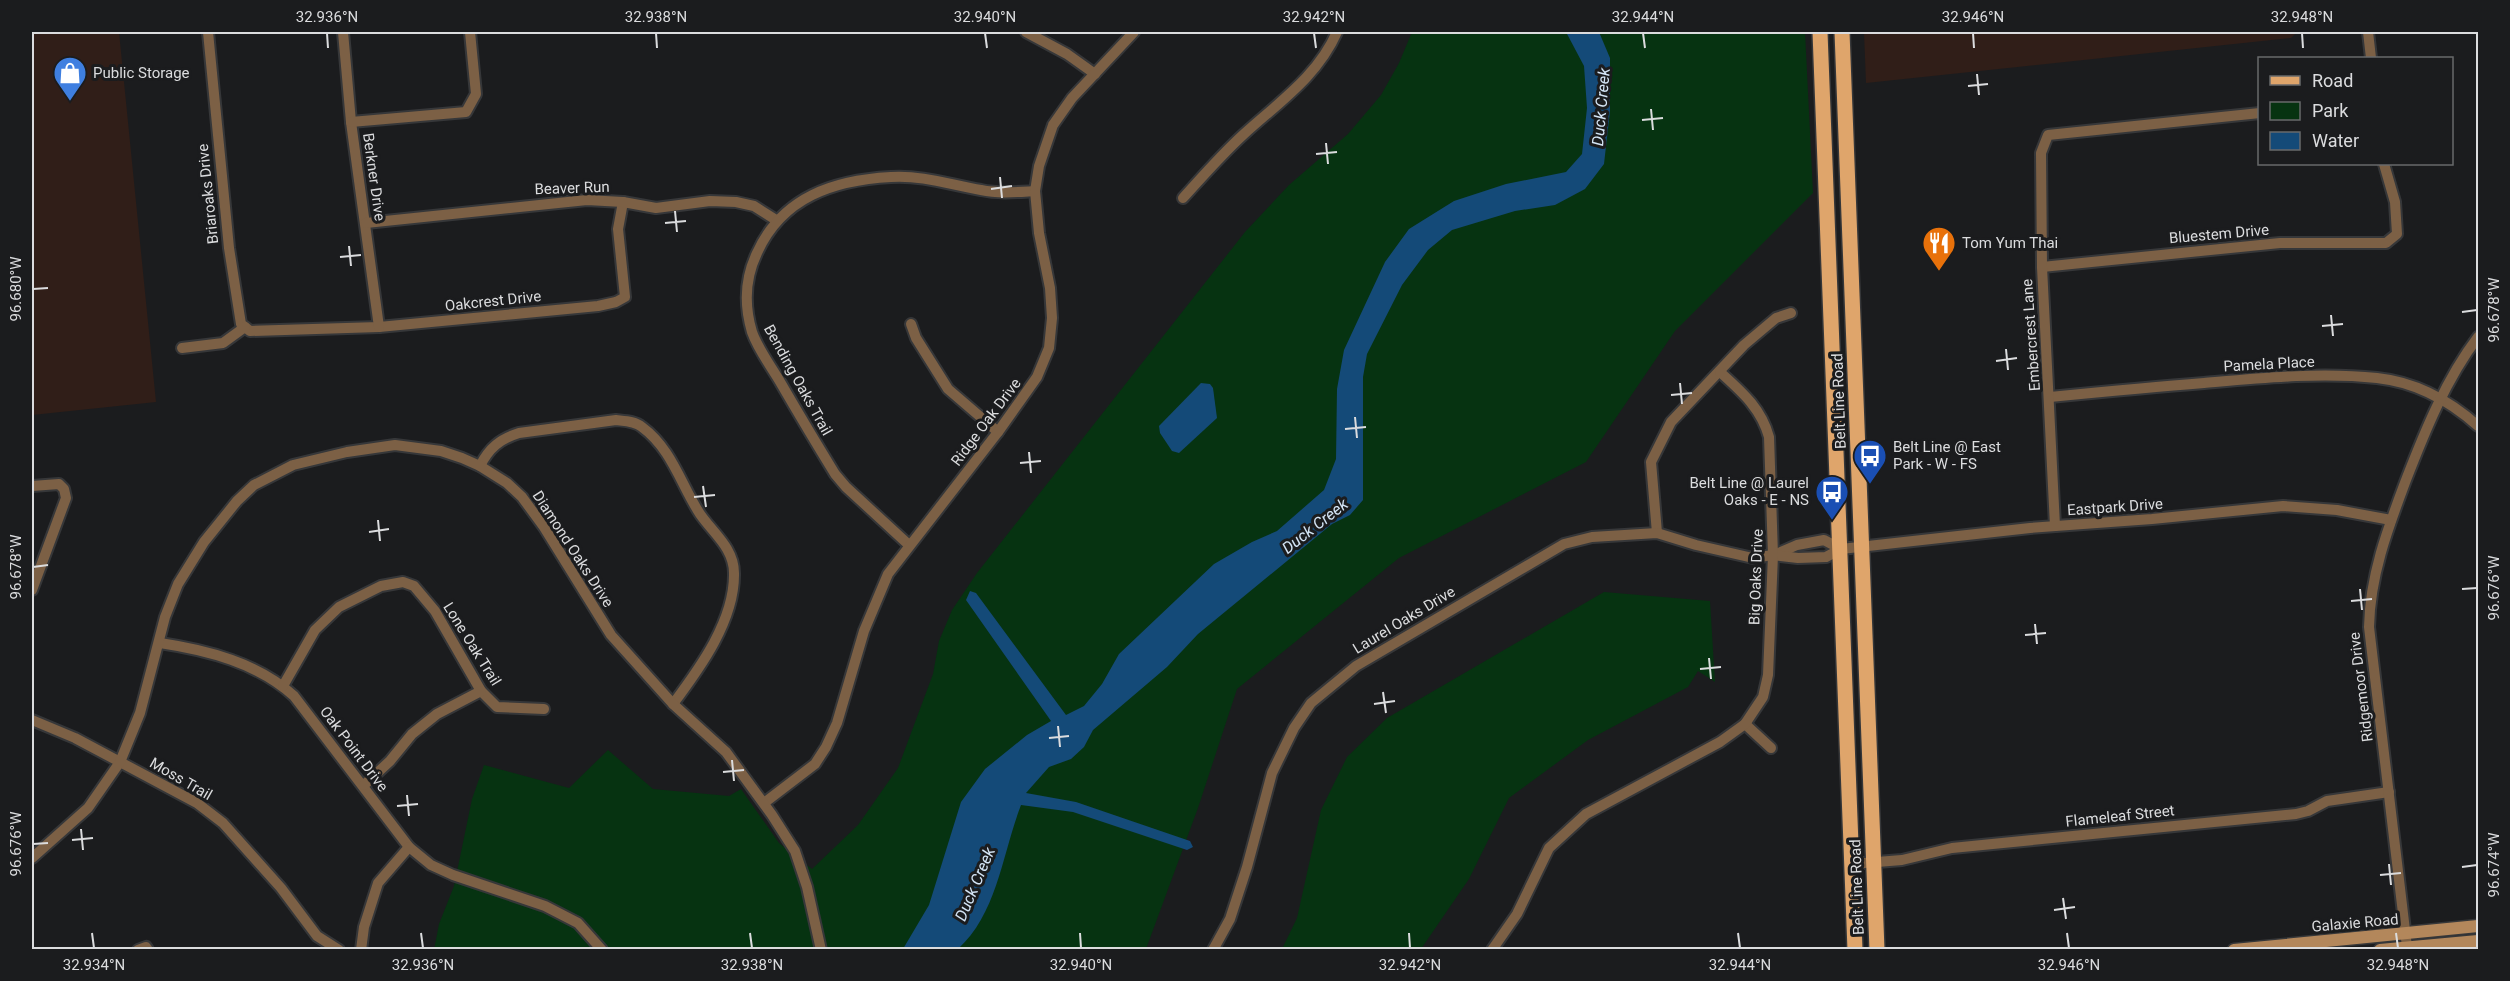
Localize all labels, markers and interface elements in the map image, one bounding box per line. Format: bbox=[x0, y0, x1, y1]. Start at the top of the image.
text: 32.936°N bbox=[296, 8, 358, 26]
text: 32.938°N bbox=[625, 8, 687, 26]
text: 32.940°N bbox=[954, 8, 1016, 26]
text: 32.942°N bbox=[1283, 8, 1345, 26]
text: 32.944°N bbox=[1612, 8, 1674, 26]
text: 32.946°N bbox=[1942, 8, 2004, 26]
text: 32.948°N bbox=[2271, 8, 2333, 26]
shop icon: Public Storage bbox=[52, 55, 88, 102]
legend bbox=[2258, 57, 2453, 165]
place label: Public Storage bbox=[93, 64, 190, 82]
water label: Duck Creek bbox=[1588, 66, 1614, 147]
text: Road bbox=[2312, 70, 2353, 91]
text: Park bbox=[2312, 100, 2349, 121]
text: Water bbox=[2312, 130, 2359, 151]
street label: Berkner Drive bbox=[359, 132, 389, 222]
street label: Briaroaks Drive bbox=[194, 143, 222, 245]
street label: Beaver Run bbox=[534, 178, 610, 198]
street label: Bluestem Drive bbox=[2168, 221, 2270, 247]
restaurant icon: Tom Yum Thai bbox=[1921, 225, 1957, 272]
place label: Tom Yum Thai bbox=[1962, 234, 2058, 252]
text: 96.680°W bbox=[7, 256, 25, 322]
text: 96.678°W bbox=[2485, 277, 2503, 343]
street label: Embercrest Lane bbox=[2018, 278, 2044, 392]
street label: Oakcrest Drive bbox=[444, 287, 542, 315]
street label: Bending Oaks Trail bbox=[760, 321, 836, 439]
street label: Belt Line Road bbox=[1828, 353, 1850, 449]
street label: Pamela Place bbox=[2223, 353, 2315, 375]
street label: Ridge Oak Drive bbox=[947, 375, 1025, 469]
bus stop icon: Belt Line @ East Park - W - FS bbox=[1852, 438, 1888, 485]
place label: Belt Line @ East Park - W - FS bbox=[1893, 438, 2001, 473]
place label: Belt Line @ Laurel Oaks - E - NS bbox=[1689, 474, 1809, 509]
bus stop icon: Belt Line @ Laurel Oaks - E - NS bbox=[1814, 474, 1850, 521]
street label: Diamond Oaks Drive bbox=[529, 487, 617, 611]
water label: Duck Creek bbox=[1278, 494, 1353, 558]
street label: Eastpark Drive bbox=[2066, 495, 2164, 519]
street label: Big Oaks Drive bbox=[1745, 528, 1767, 625]
text: 96.678°W bbox=[7, 534, 25, 600]
text: 96.676°W bbox=[2485, 555, 2503, 621]
street label: Laurel Oaks Drive bbox=[1350, 582, 1458, 658]
street label: Lone Oak Trail bbox=[439, 599, 505, 689]
street label: Ridgemoor Drive bbox=[2345, 631, 2377, 743]
street label: Oak Point Drive bbox=[316, 703, 392, 795]
street label: Moss Trail bbox=[147, 754, 215, 804]
street label: Flameleaf Street bbox=[2065, 801, 2175, 831]
text: 96.676°W bbox=[7, 811, 25, 877]
text: 96.674°W bbox=[2485, 832, 2503, 898]
street label: Belt Line Road bbox=[1846, 839, 1868, 935]
water label: Duck Creek bbox=[951, 843, 999, 924]
street label: Galaxie Road bbox=[2311, 910, 2399, 936]
text: 32.934°N bbox=[63, 956, 125, 974]
text: 32.936°N bbox=[392, 956, 454, 974]
text: 32.938°N bbox=[721, 956, 783, 974]
text: 32.940°N bbox=[1050, 956, 1112, 974]
text: 32.942°N bbox=[1379, 956, 1441, 974]
text: 32.944°N bbox=[1709, 956, 1771, 974]
text: 32.946°N bbox=[2038, 956, 2100, 974]
text: 32.948°N bbox=[2367, 956, 2429, 974]

